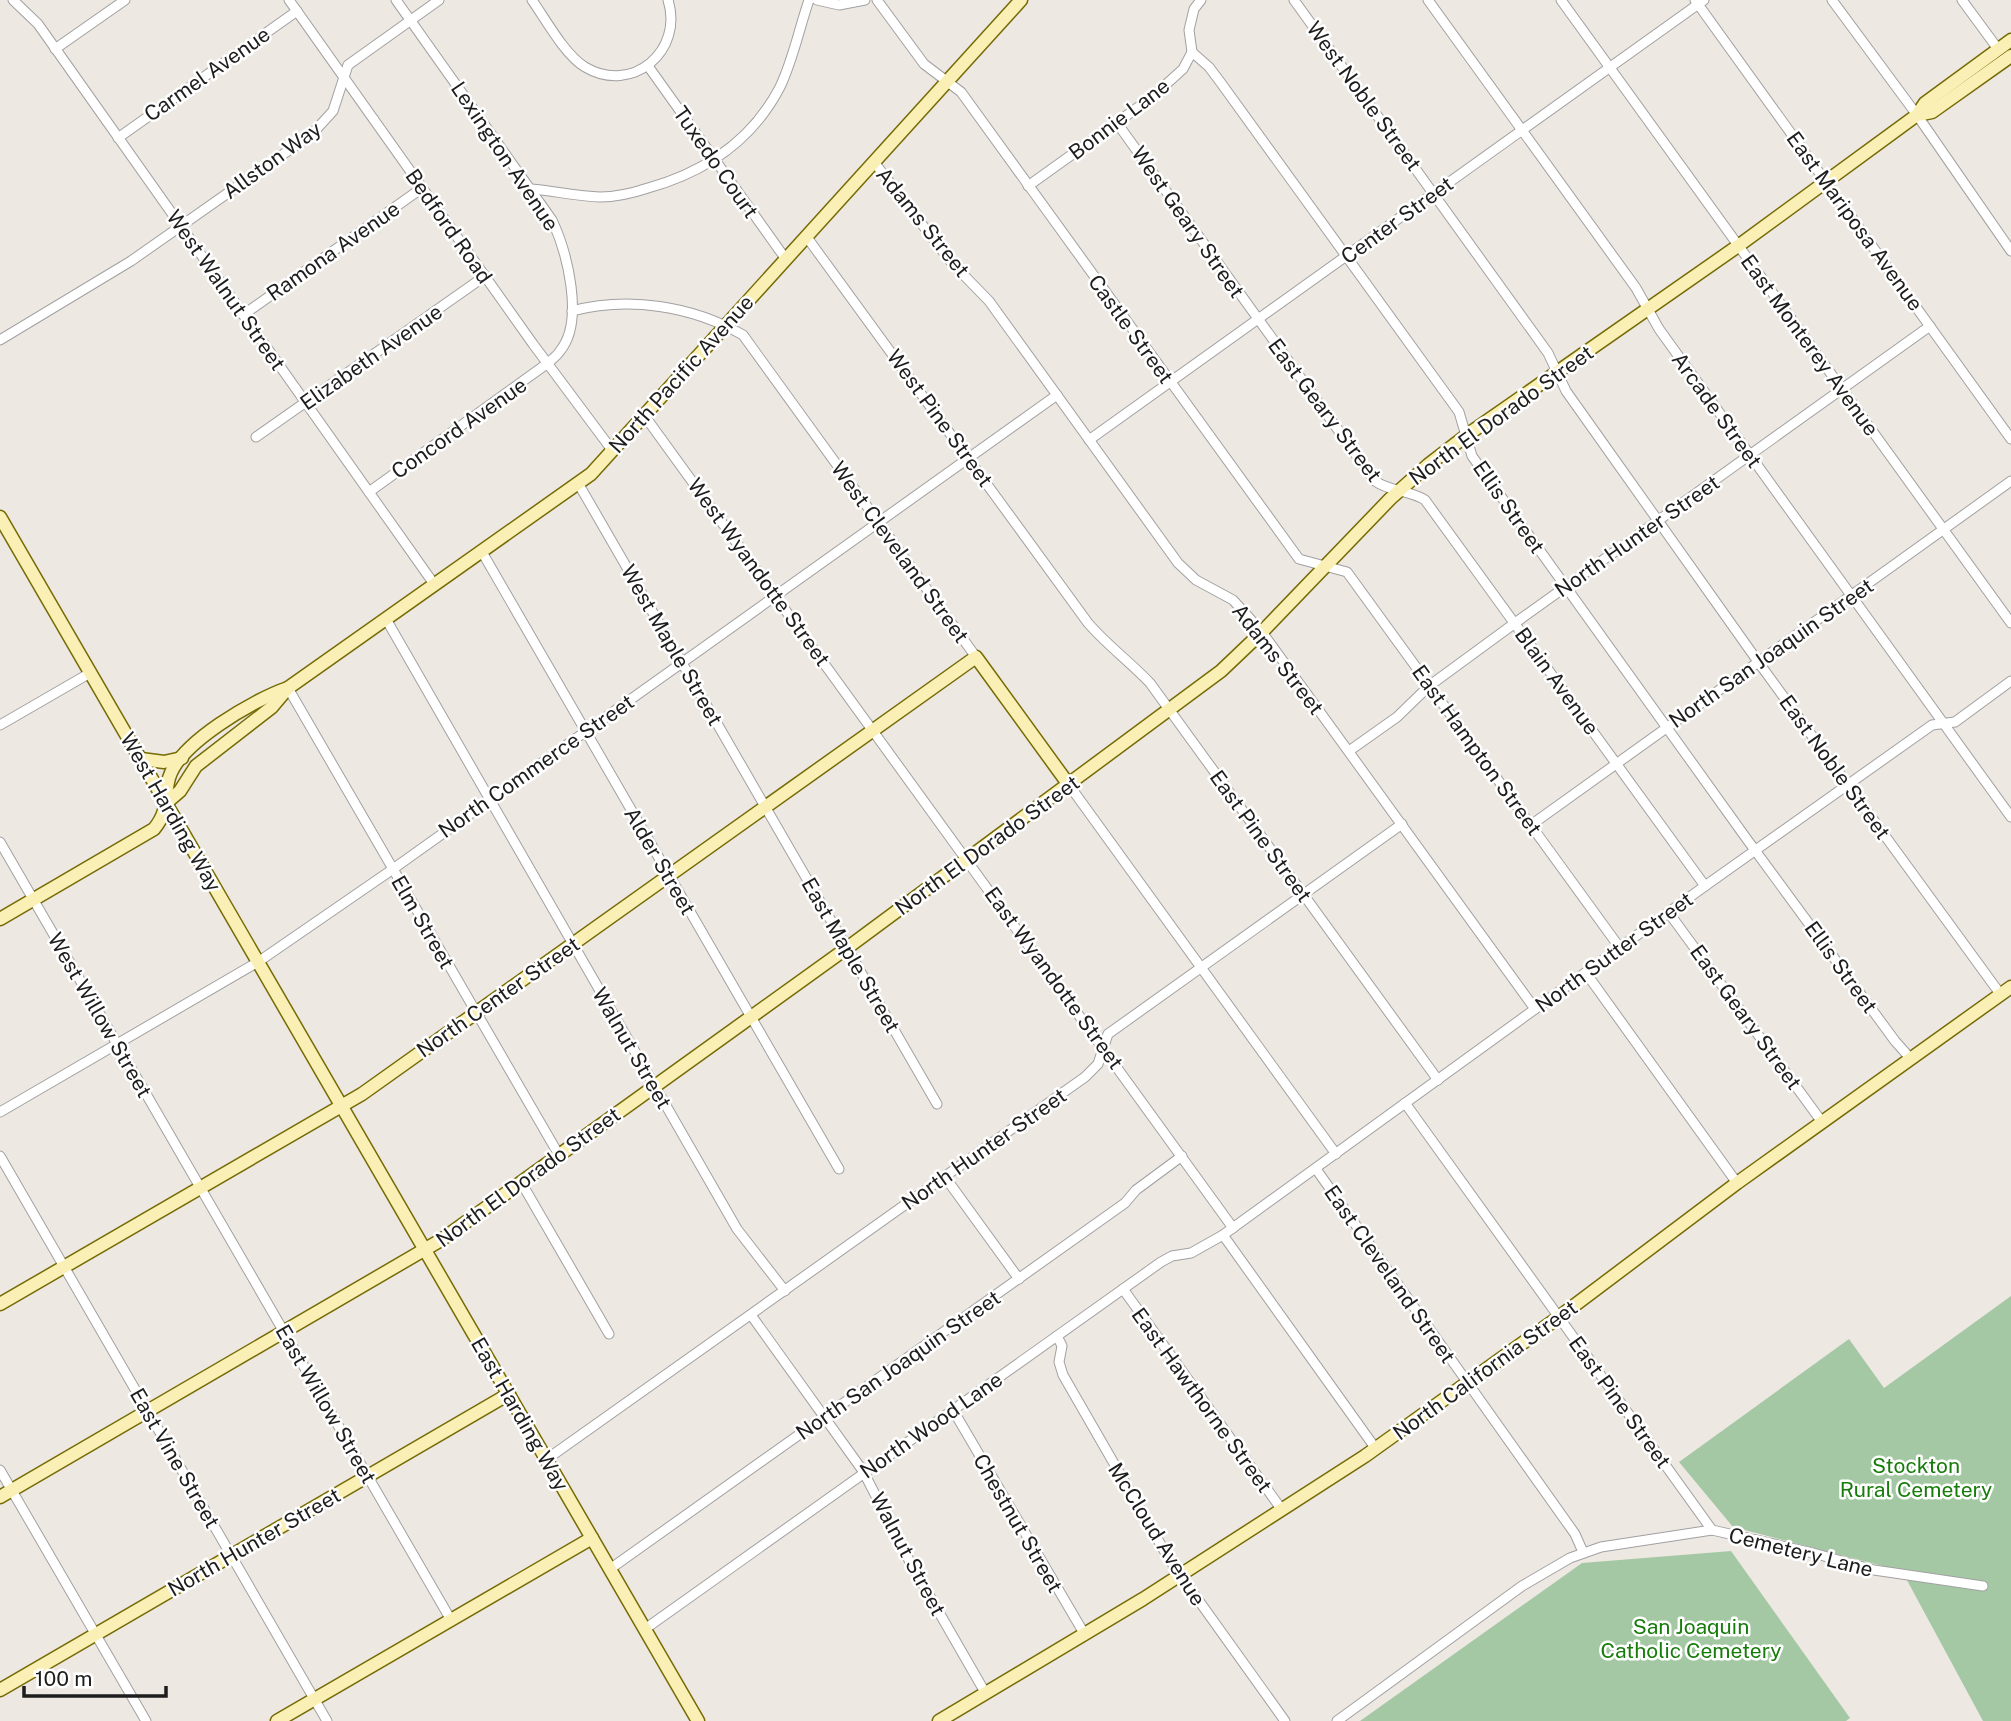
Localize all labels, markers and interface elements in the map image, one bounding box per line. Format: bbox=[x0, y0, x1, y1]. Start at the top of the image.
street label: West Noble Street bbox=[1301, 16, 1427, 176]
street label: Carmel Avenue bbox=[139, 21, 275, 127]
street label: Bonnie Lane bbox=[1064, 73, 1174, 165]
street label: Lexington Avenue bbox=[446, 77, 564, 235]
street label: Tuxedo Court bbox=[668, 101, 764, 223]
street label: Allston Way bbox=[218, 116, 326, 204]
street label: East Mariposa Avenue bbox=[1782, 126, 1928, 316]
street label: West Geary Street bbox=[1126, 141, 1250, 303]
street label: Adams Street bbox=[871, 162, 975, 282]
street label: Bedford Road bbox=[400, 164, 498, 288]
street label: Center Street bbox=[1336, 171, 1458, 269]
street label: Ramona Avenue bbox=[262, 196, 404, 306]
street label: West Walnut Street bbox=[161, 205, 291, 375]
street label: East Monterey Avenue bbox=[1736, 249, 1884, 441]
street label: Castle Street bbox=[1083, 270, 1179, 388]
street label: North Pacific Avenue bbox=[603, 290, 759, 458]
street label: Elizabeth Avenue bbox=[295, 299, 447, 415]
street label: East Geary Street bbox=[1263, 333, 1387, 487]
street label: North El Dorado Street bbox=[1404, 340, 1598, 490]
street label: West Pine Street bbox=[882, 344, 998, 492]
street label: Arcade Street bbox=[1667, 347, 1767, 473]
street label: Concord Avenue bbox=[387, 372, 531, 484]
street label: Ellis Street bbox=[1468, 456, 1550, 558]
street label: West Cleveland Street bbox=[826, 457, 974, 647]
street label: North Hunter Street bbox=[1550, 470, 1724, 602]
street label: West Wyandotte Street bbox=[682, 473, 836, 671]
street label: West Maple Street bbox=[616, 560, 728, 730]
street label: North San Joaquin Street bbox=[1664, 573, 1878, 733]
street label: Adams Street bbox=[1227, 599, 1329, 719]
street label: Blain Avenue bbox=[1510, 622, 1604, 740]
street label: East Hampton Street bbox=[1407, 660, 1547, 840]
street label: North Commerce Street bbox=[433, 689, 639, 843]
street label: East Noble Street bbox=[1774, 690, 1896, 844]
street label: West Harding Way bbox=[115, 728, 227, 896]
street label: East Pine Street bbox=[1205, 765, 1317, 907]
street label: North El Dorado Street bbox=[890, 770, 1084, 920]
street label: Alder Street bbox=[619, 803, 701, 919]
street label: Elm Street bbox=[386, 871, 460, 973]
street label: East Maple Street bbox=[796, 873, 906, 1037]
street label: East Wyandotte Street bbox=[979, 882, 1129, 1074]
street label: North Sutter Street bbox=[1530, 886, 1698, 1018]
street label: Ellis Street bbox=[1799, 916, 1883, 1018]
street label: West Willow Street bbox=[43, 928, 157, 1102]
street label: North Center Street bbox=[412, 931, 584, 1063]
street label: East Geary Street bbox=[1685, 940, 1807, 1094]
street label: Walnut Street bbox=[587, 983, 677, 1113]
street label: North Hunter Street bbox=[897, 1083, 1071, 1215]
street label: North El Dorado Street bbox=[431, 1102, 625, 1252]
street label: East Cleveland Street bbox=[1319, 1180, 1461, 1368]
street label: North San Joaquin Street bbox=[791, 1285, 1005, 1445]
street label: North California Street bbox=[1388, 1295, 1582, 1445]
street label: East Hawthorne Street bbox=[1127, 1303, 1277, 1497]
street label: East Willow Street bbox=[270, 1320, 382, 1488]
street label: East Pine Street bbox=[1564, 1331, 1676, 1473]
street label: East Harding Way bbox=[466, 1333, 574, 1495]
street label: North Wood Lane bbox=[855, 1367, 1007, 1483]
street label: East Vine Street bbox=[125, 1384, 225, 1532]
street label: Chestnut Street bbox=[968, 1449, 1068, 1597]
park label: Stockton Rural Cemetery bbox=[1840, 1453, 1992, 1502]
street label: McCloud Avenue bbox=[1103, 1458, 1211, 1610]
street label: North Hunter Street bbox=[163, 1482, 345, 1602]
street label: Walnut Street bbox=[865, 1488, 951, 1620]
street label: Cemetery Lane bbox=[1726, 1522, 1876, 1582]
park label: San Joaquin Catholic Cemetery bbox=[1601, 1614, 1781, 1663]
scale bar bbox=[24, 1654, 166, 1698]
text: 100 m bbox=[35, 1666, 92, 1691]

